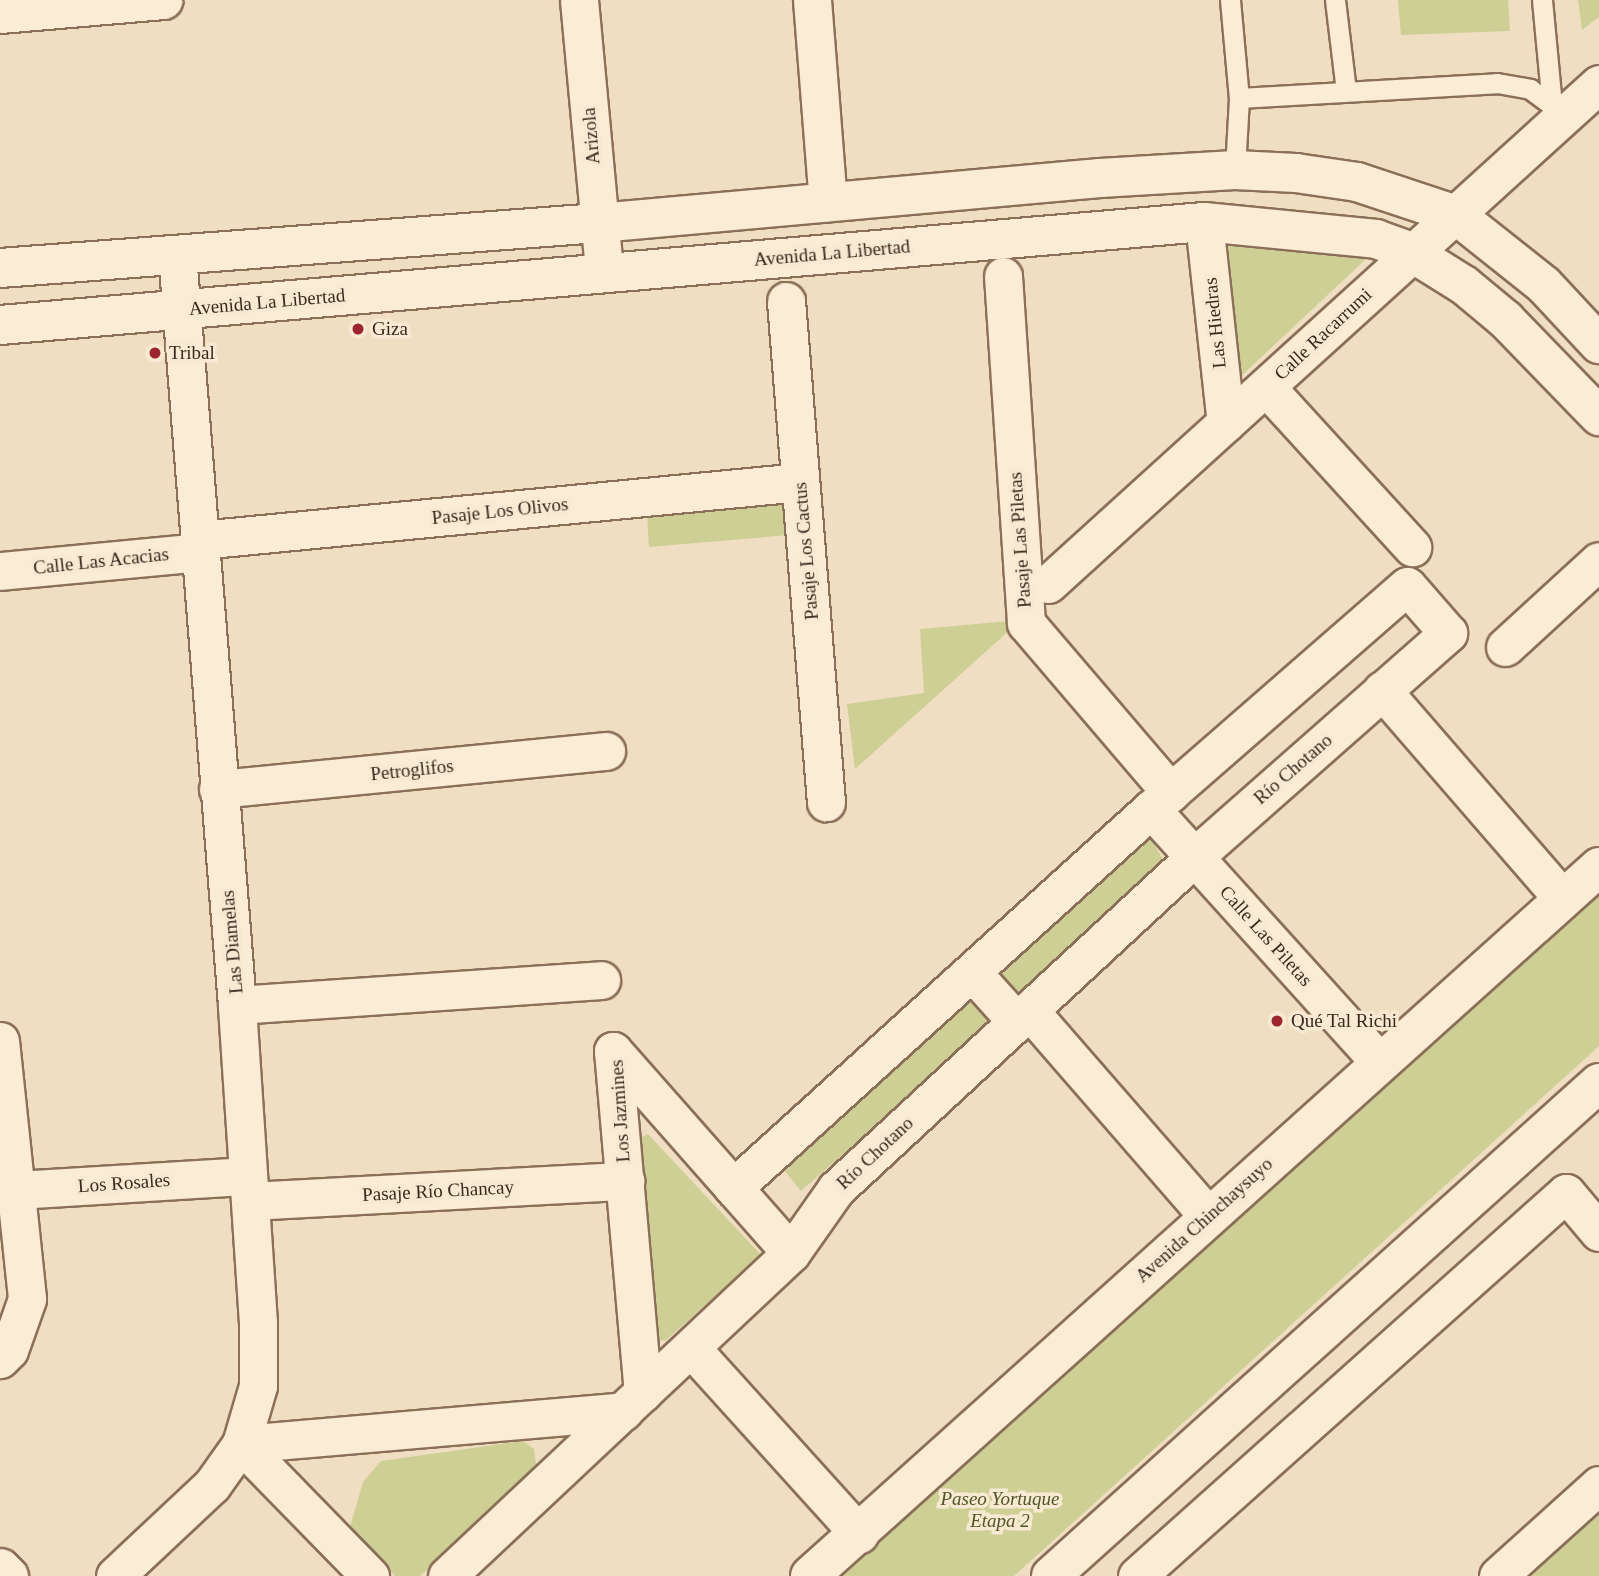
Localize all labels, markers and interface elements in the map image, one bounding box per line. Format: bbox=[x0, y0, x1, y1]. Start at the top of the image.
street label: Arizola bbox=[577, 107, 605, 165]
street label: Avenida La Libertad bbox=[753, 235, 911, 271]
street label: Las Hiedras bbox=[1199, 276, 1231, 370]
street label: Calle Racarrumi bbox=[1270, 283, 1376, 385]
street label: Avenida La Libertad bbox=[188, 284, 346, 320]
place label: Giza bbox=[372, 318, 408, 340]
marker: Giza bbox=[350, 321, 366, 337]
place label: Tribal bbox=[169, 342, 215, 364]
marker: Tribal bbox=[147, 345, 163, 361]
street label: Pasaje Las Piletas bbox=[1004, 471, 1036, 609]
street label: Pasaje Los Cactus bbox=[789, 481, 823, 621]
street label: Pasaje Los Olivos bbox=[431, 492, 569, 530]
street label: Calle Las Acacias bbox=[32, 542, 170, 580]
street label: Río Chotano bbox=[1249, 729, 1337, 809]
street label: Petroglifos bbox=[369, 754, 455, 786]
street label: Calle Las Piletas bbox=[1215, 881, 1317, 991]
street label: Las Diamelas bbox=[216, 889, 248, 995]
place label: Qué Tal Richi bbox=[1291, 1010, 1397, 1032]
marker: Qué Tal Richi bbox=[1269, 1013, 1285, 1029]
street label: Los Jazmines bbox=[605, 1059, 635, 1163]
street label: Río Chotano bbox=[832, 1112, 918, 1194]
street label: Avenida Chinchaysuyo bbox=[1131, 1153, 1277, 1287]
street label: Los Rosales bbox=[77, 1168, 171, 1198]
street label: Pasaje Río Chancay bbox=[362, 1176, 514, 1206]
park label: Paseo Yortuque Etapa 2 bbox=[940, 1488, 1060, 1532]

